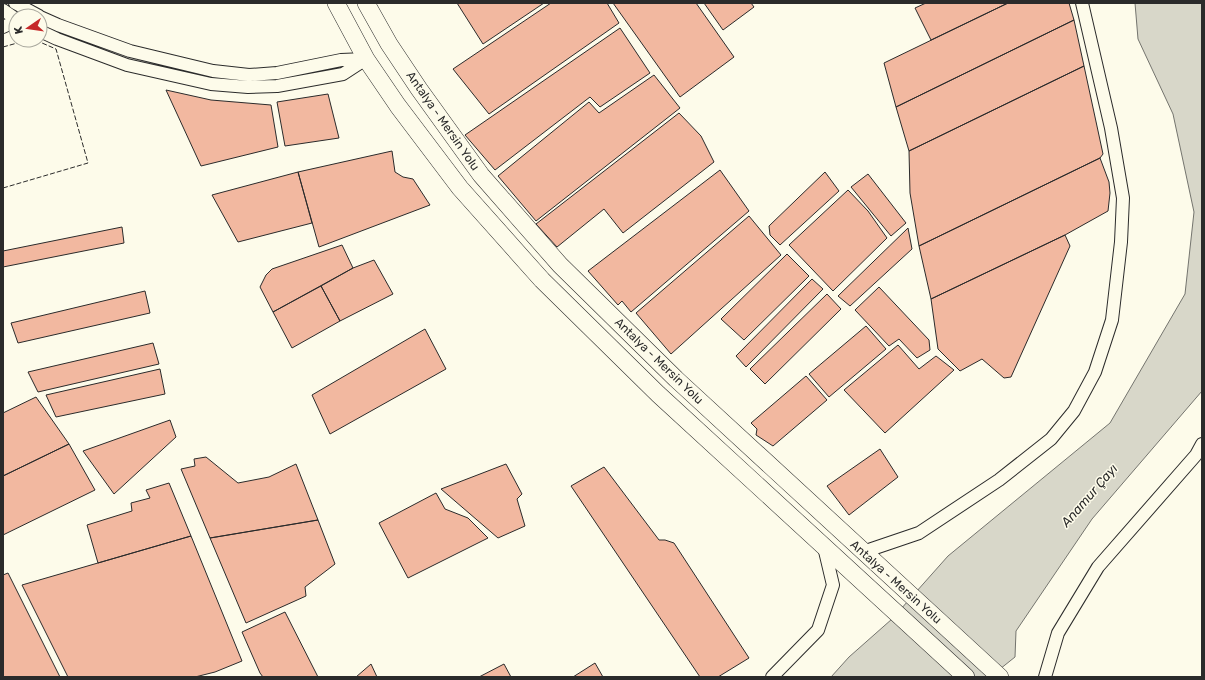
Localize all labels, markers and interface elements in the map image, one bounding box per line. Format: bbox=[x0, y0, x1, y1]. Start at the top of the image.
north arrow bbox=[8, 8, 48, 48]
text: K bbox=[11, 24, 26, 35]
street label: Antalya - Mersin Yolu bbox=[404, 69, 482, 173]
street label: Antalya - Mersin Yolu bbox=[612, 315, 706, 407]
water label: Anamur Çayı bbox=[1057, 461, 1121, 531]
street label: Antalya - Mersin Yolu bbox=[848, 537, 944, 627]

